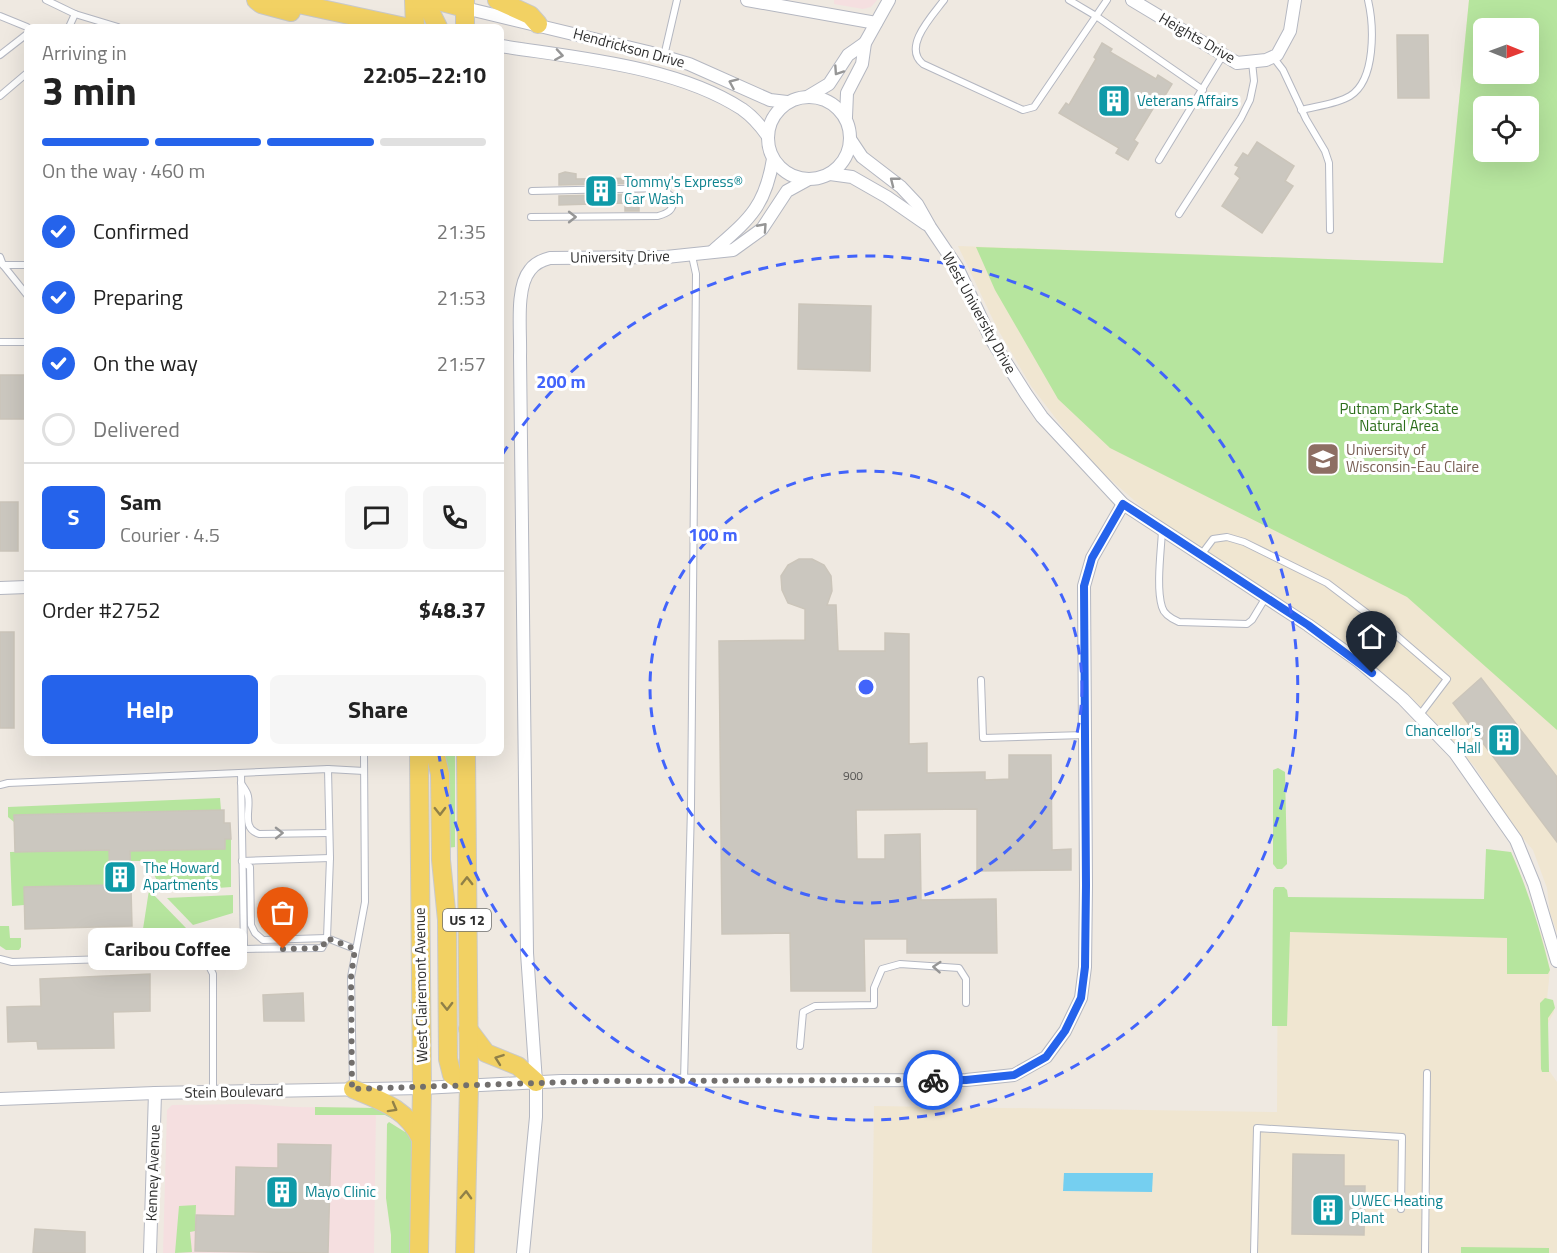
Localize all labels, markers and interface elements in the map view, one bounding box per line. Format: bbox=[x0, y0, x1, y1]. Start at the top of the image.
street label: Heights Drive bbox=[1155, 6, 1240, 69]
north arrow bbox=[1473, 18, 1539, 84]
map controls bbox=[1473, 18, 1539, 162]
street label: Hendrickson Drive bbox=[571, 22, 688, 73]
text: Arriving in bbox=[42, 37, 127, 68]
one-way arrow bbox=[553, 48, 563, 61]
text: 22:05–22:10 bbox=[363, 58, 486, 92]
text: 3 min bbox=[42, 61, 137, 120]
one-way arrow bbox=[834, 64, 845, 75]
one-way arrow bbox=[728, 79, 739, 91]
building icon: Veterans Affairs bbox=[1096, 83, 1132, 119]
place label: Veterans Affairs bbox=[1137, 89, 1238, 112]
button: locate bbox=[1473, 96, 1539, 162]
text: On the way · 460 m bbox=[42, 155, 205, 186]
place label: Tommy's Express® Car Wash bbox=[624, 170, 743, 210]
building icon: Tommy's Express® Car Wash bbox=[583, 173, 619, 209]
one-way arrow bbox=[890, 178, 901, 189]
one-way arrow bbox=[567, 211, 576, 223]
text: Confirmed bbox=[93, 214, 189, 248]
icon: check bbox=[42, 215, 75, 248]
text: 21:35 bbox=[437, 216, 486, 247]
one-way arrow bbox=[756, 223, 767, 234]
street label: University Drive bbox=[570, 244, 670, 269]
street label: West University Drive bbox=[936, 248, 1022, 378]
text: Preparing bbox=[93, 280, 183, 314]
icon: check bbox=[42, 281, 75, 314]
text: 21:53 bbox=[437, 282, 486, 313]
text: On the way bbox=[93, 346, 198, 380]
icon: check bbox=[42, 347, 75, 380]
text: 21:57 bbox=[437, 348, 486, 379]
text: 200 m bbox=[536, 368, 586, 395]
park label: Putnam Park State Natural Area bbox=[1339, 397, 1459, 437]
text: Delivered bbox=[93, 412, 180, 446]
place label: University of Wisconsin-Eau Claire bbox=[1346, 438, 1479, 478]
school or university icon: University of Wisconsin-Eau Claire bbox=[1305, 441, 1341, 477]
text: Sam bbox=[120, 485, 162, 519]
button: chat bbox=[345, 486, 408, 549]
button: phone bbox=[423, 486, 486, 549]
text: S bbox=[68, 500, 79, 534]
text: Courier · 4.5 bbox=[120, 519, 220, 550]
text: 100 m bbox=[688, 521, 738, 548]
text: Order #2752 bbox=[42, 593, 161, 627]
text: $48.37 bbox=[419, 593, 486, 627]
pin bbox=[1346, 611, 1397, 673]
icon: home bbox=[1355, 620, 1388, 653]
button: Help bbox=[42, 675, 258, 744]
button: Share bbox=[270, 675, 486, 744]
centre of rings bbox=[856, 677, 876, 697]
place label: Chancellor's Hall bbox=[1405, 719, 1481, 759]
building icon: Chancellor's Hall bbox=[1486, 722, 1522, 758]
house number: 900 bbox=[843, 766, 863, 785]
one-way arrow bbox=[434, 806, 446, 815]
one-way arrow bbox=[275, 827, 284, 840]
place label: The Howard Apartments bbox=[143, 856, 220, 896]
building icon: The Howard Apartments bbox=[102, 859, 138, 895]
one-way arrow bbox=[461, 876, 473, 885]
pin bbox=[257, 887, 308, 949]
icon: bag bbox=[266, 896, 299, 929]
street label: West Clairemont Avenue bbox=[408, 907, 433, 1063]
road number: US 12 bbox=[443, 909, 491, 931]
callout: Caribou Coffee bbox=[88, 928, 247, 970]
text: Caribou Coffee bbox=[104, 933, 231, 964]
one-way arrow bbox=[933, 961, 942, 974]
one-way arrow bbox=[441, 1001, 453, 1010]
courier bbox=[903, 1050, 963, 1110]
one-way arrow bbox=[494, 1053, 505, 1066]
icon: bike bbox=[917, 1064, 950, 1097]
street label: Stein Boulevard bbox=[184, 1079, 284, 1104]
one-way arrow bbox=[387, 1101, 397, 1112]
street label: Kenney Avenue bbox=[139, 1124, 166, 1222]
building icon: Mayo Clinic bbox=[264, 1174, 300, 1210]
place label: Mayo Clinic bbox=[305, 1180, 376, 1203]
place label: UWEC Heating Plant bbox=[1351, 1189, 1443, 1229]
one-way arrow bbox=[460, 1190, 473, 1199]
building icon: UWEC Heating Plant bbox=[1310, 1192, 1346, 1228]

